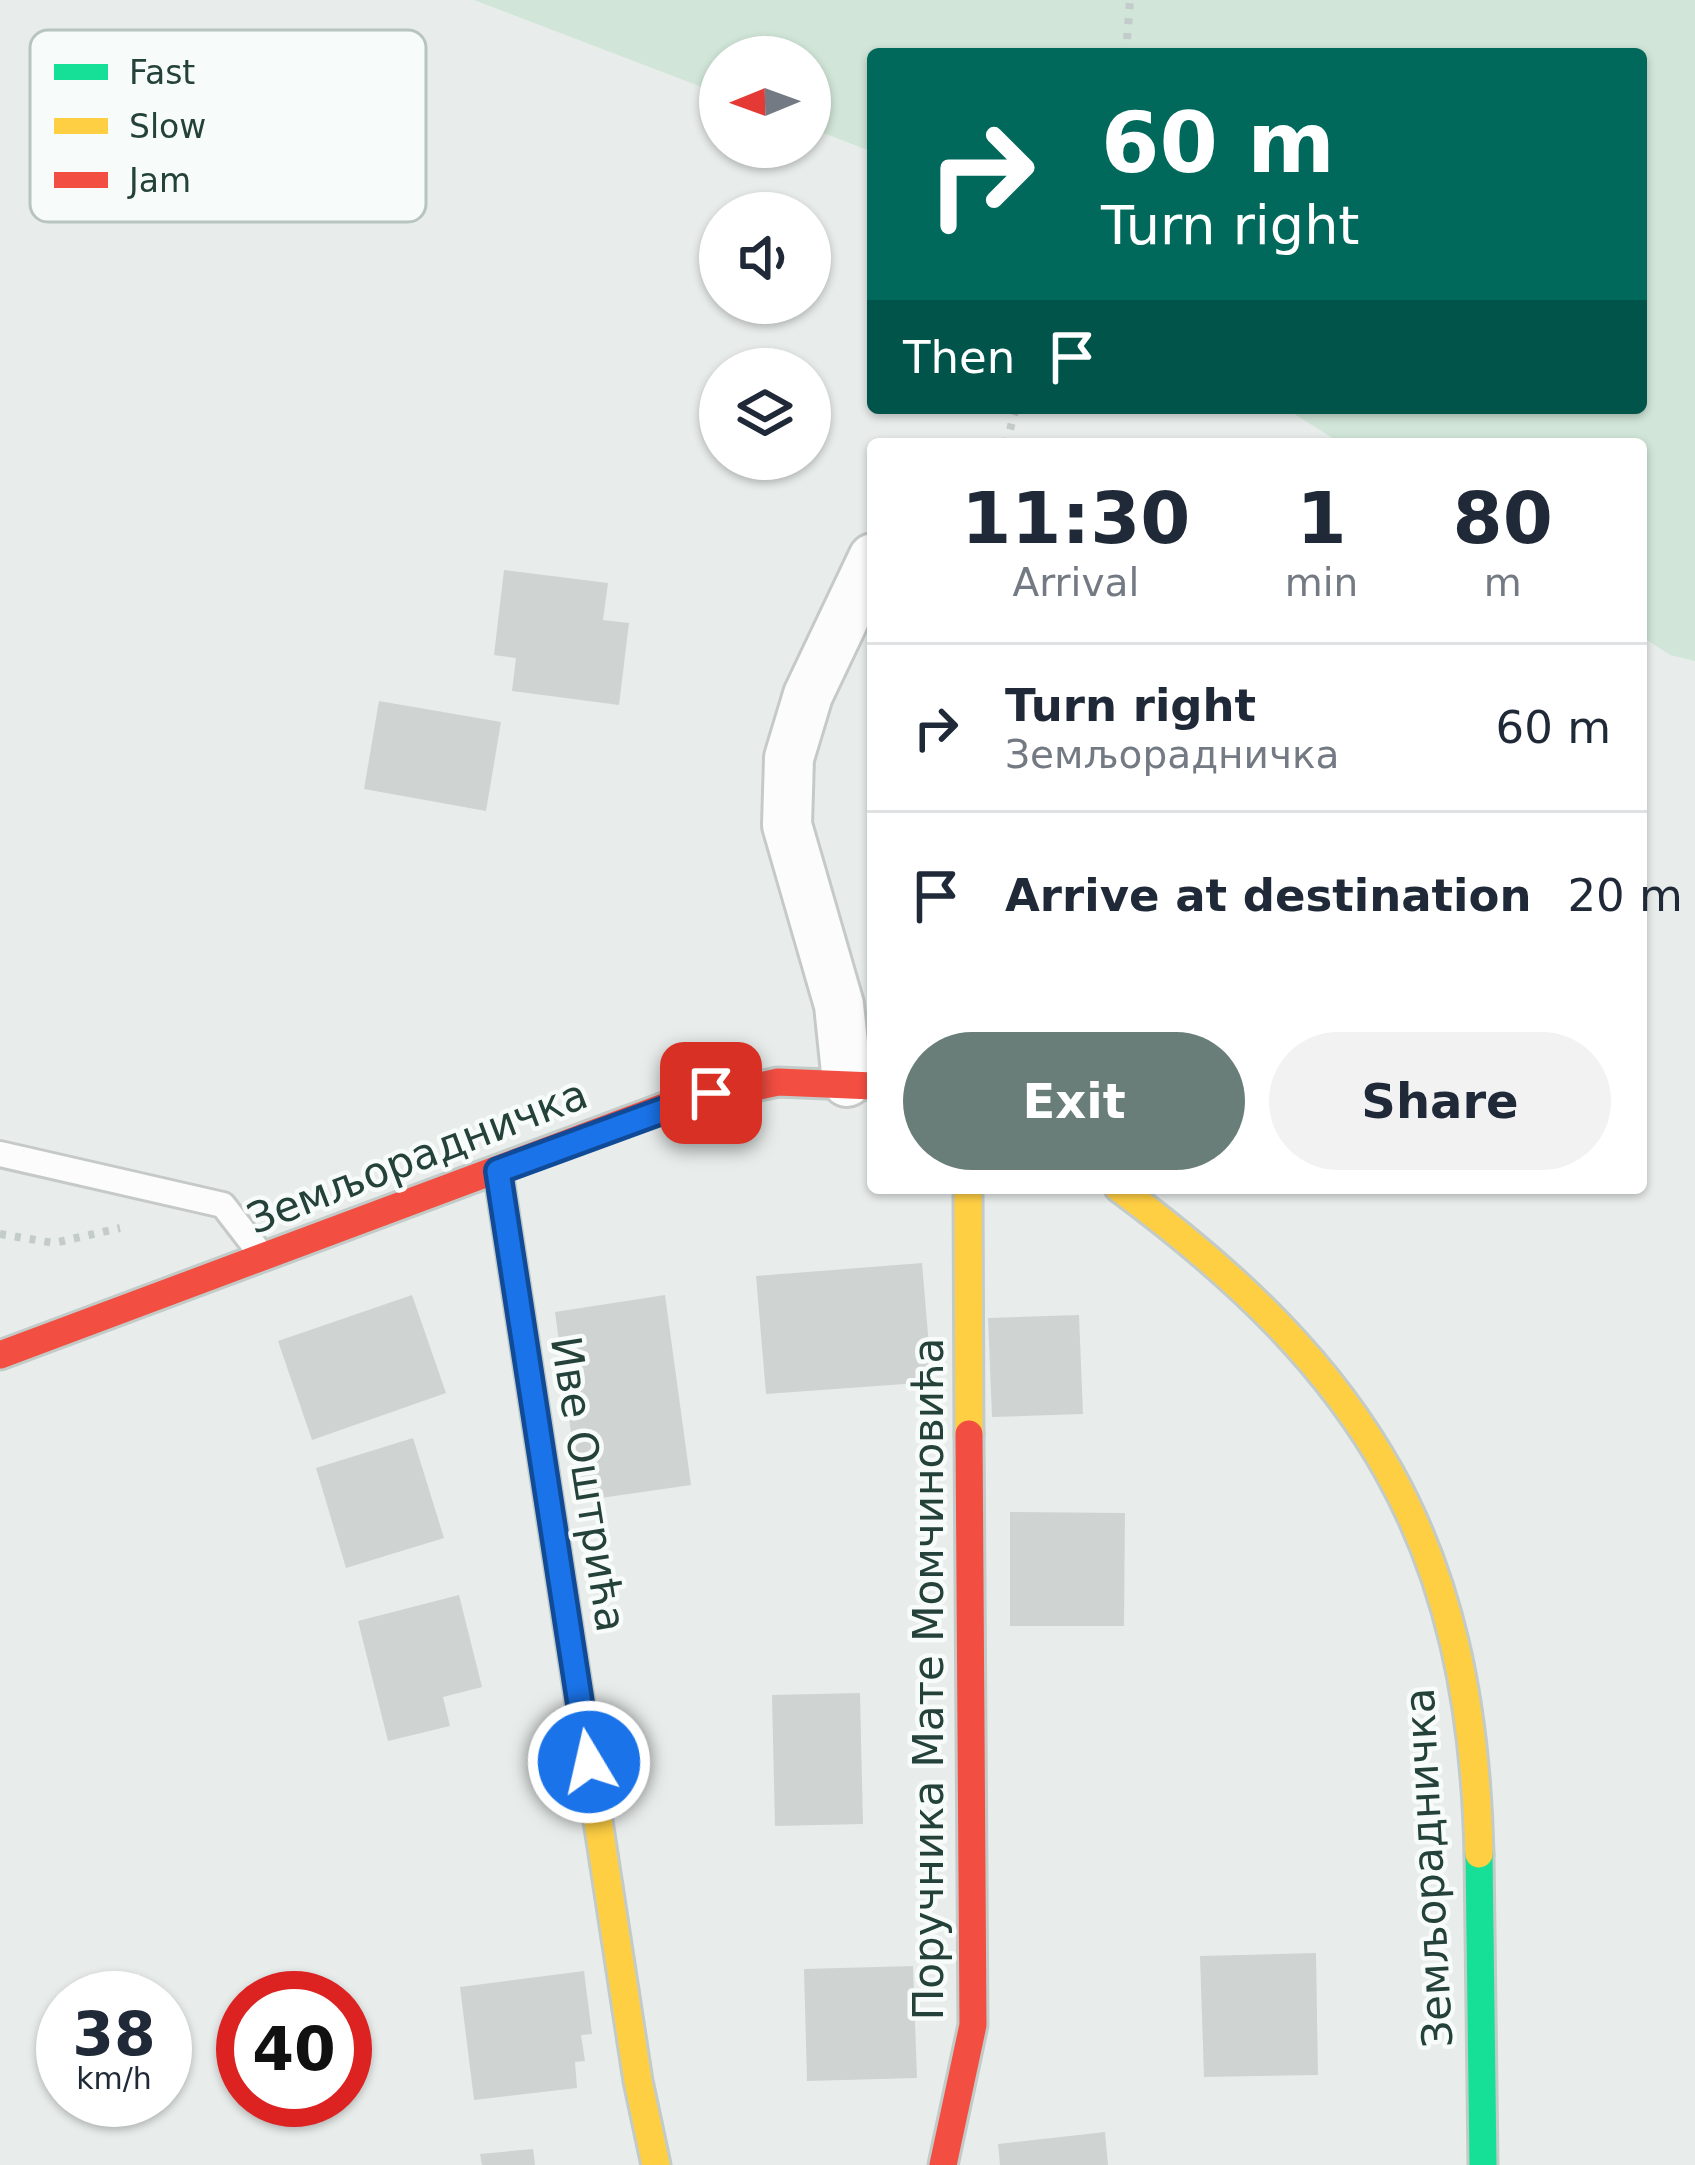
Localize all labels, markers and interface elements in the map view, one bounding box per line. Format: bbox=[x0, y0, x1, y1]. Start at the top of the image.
legend bbox=[30, 30, 426, 222]
north arrow bbox=[699, 36, 831, 168]
map controls bbox=[699, 36, 831, 480]
text: Fast bbox=[129, 53, 195, 92]
text: 60 m bbox=[1101, 94, 1335, 192]
icon: right bbox=[903, 96, 1059, 252]
text: Slow bbox=[129, 107, 206, 146]
text: Jam bbox=[127, 161, 191, 200]
button: sound bbox=[699, 192, 831, 324]
text: Turn right bbox=[1101, 194, 1360, 257]
icon: arrive bbox=[1039, 324, 1105, 390]
text: Then bbox=[903, 331, 1015, 384]
button: layers bbox=[699, 348, 831, 480]
text: 11:30 bbox=[961, 476, 1190, 560]
text: 1 bbox=[1296, 476, 1347, 560]
text: 80 bbox=[1453, 476, 1553, 560]
text: Arrival bbox=[1013, 560, 1139, 605]
text: min bbox=[1285, 560, 1358, 605]
text: m bbox=[1484, 560, 1522, 605]
text: Turn right bbox=[1005, 679, 1256, 732]
icon: right bbox=[903, 695, 969, 761]
text: 60 m bbox=[1496, 701, 1611, 754]
text: Земљорадничка bbox=[1005, 732, 1339, 777]
icon: arrive bbox=[903, 863, 969, 929]
text: Arrive at destination bbox=[1005, 869, 1531, 922]
text: 20 m bbox=[1567, 869, 1683, 922]
button: Exit bbox=[903, 1032, 1245, 1170]
button: Share bbox=[1269, 1032, 1611, 1170]
pin bbox=[660, 1042, 762, 1144]
icon: arrive bbox=[678, 1060, 744, 1126]
street label: Земљорадничка bbox=[240, 1069, 594, 1244]
street label: Иве Оштрића bbox=[541, 1333, 636, 1635]
street label: Поручника Мате Момчиновића bbox=[904, 1338, 953, 2020]
street label: Земљорадничка bbox=[1395, 1687, 1462, 2049]
position arrow bbox=[526, 1699, 652, 1825]
speed limit sign: 40 bbox=[216, 1971, 372, 2127]
text: 38 bbox=[72, 1999, 156, 2069]
text: km/h bbox=[76, 2061, 152, 2096]

